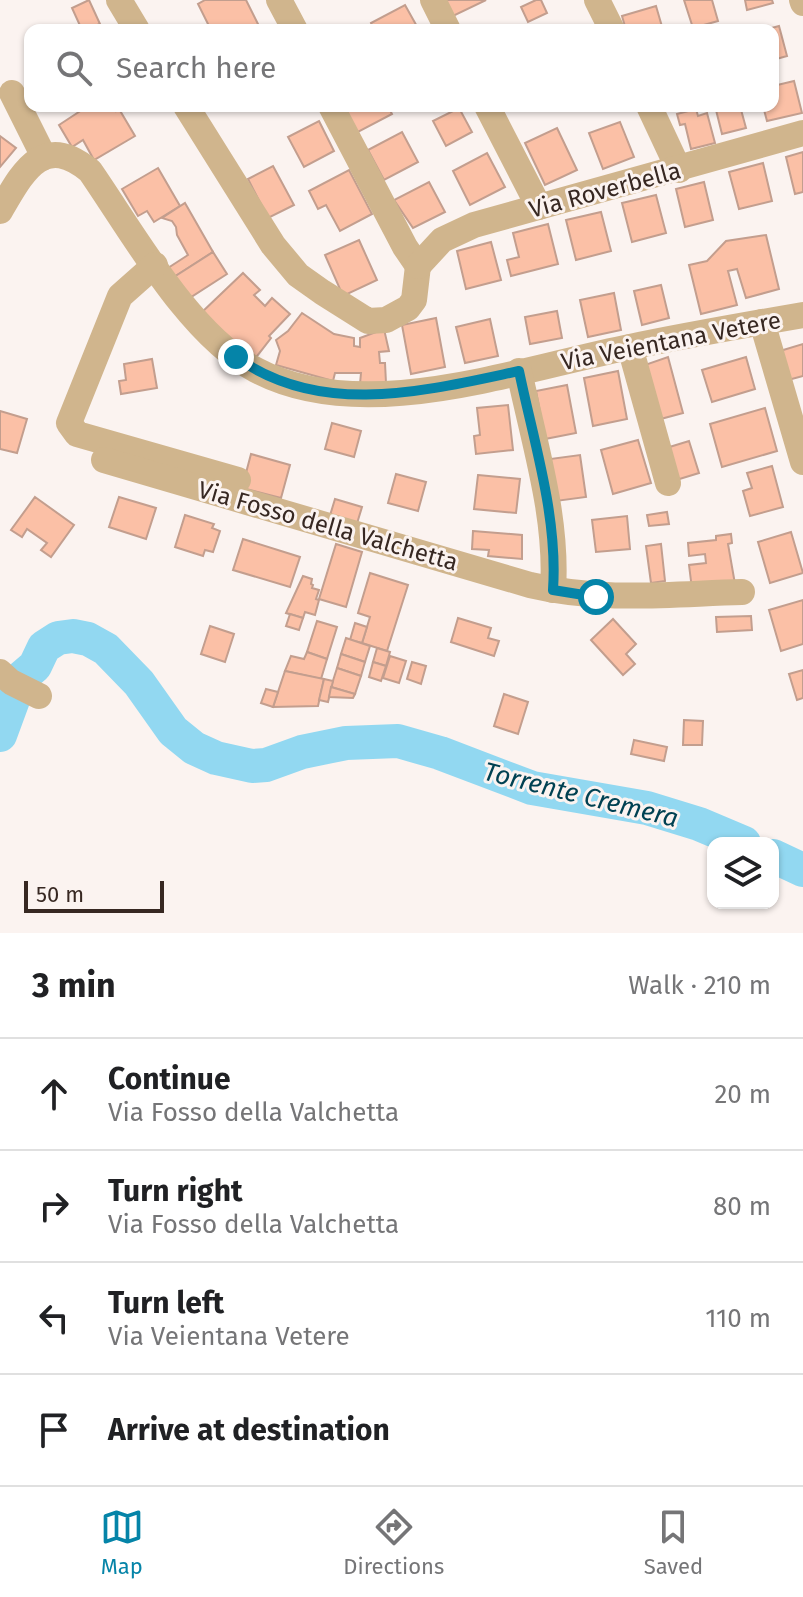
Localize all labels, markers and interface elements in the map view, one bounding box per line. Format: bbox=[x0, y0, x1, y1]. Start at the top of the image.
search box bbox=[24, 24, 779, 112]
icon: search bbox=[52, 46, 96, 90]
text: Search here bbox=[116, 50, 276, 86]
street label: Via Roverbella bbox=[526, 156, 684, 224]
street label: Via Veientana Vetere bbox=[559, 306, 783, 376]
route end bbox=[218, 339, 254, 375]
street label: Via Fosso della Valchetta bbox=[195, 475, 461, 577]
route start bbox=[578, 579, 614, 615]
water label: Torrente Cremera bbox=[481, 756, 681, 834]
map controls bbox=[707, 837, 779, 909]
button: layers bbox=[707, 837, 779, 909]
scale bar bbox=[24, 877, 164, 913]
text: 50 m bbox=[36, 881, 84, 908]
text: 3 min bbox=[32, 965, 116, 1006]
text: Walk · 210 m bbox=[628, 970, 771, 1001]
text: Continue bbox=[108, 1061, 231, 1097]
icon: ahead bbox=[32, 1072, 76, 1116]
text: 20 m bbox=[714, 1079, 771, 1110]
text: Via Fosso della Valchetta bbox=[108, 1097, 399, 1128]
text: Turn right bbox=[108, 1173, 243, 1209]
icon: right bbox=[32, 1184, 76, 1228]
text: 80 m bbox=[713, 1191, 771, 1222]
text: Via Fosso della Valchetta bbox=[108, 1209, 399, 1240]
text: Turn left bbox=[108, 1285, 224, 1321]
icon: left bbox=[32, 1296, 76, 1340]
text: 110 m bbox=[705, 1303, 771, 1334]
text: Via Veientana Vetere bbox=[108, 1321, 350, 1352]
icon: arrive bbox=[32, 1408, 76, 1452]
text: Arrive at destination bbox=[108, 1412, 390, 1448]
tab: Map bbox=[100, 1505, 144, 1580]
tab: Directions bbox=[343, 1505, 444, 1580]
tab: Saved bbox=[644, 1505, 703, 1580]

